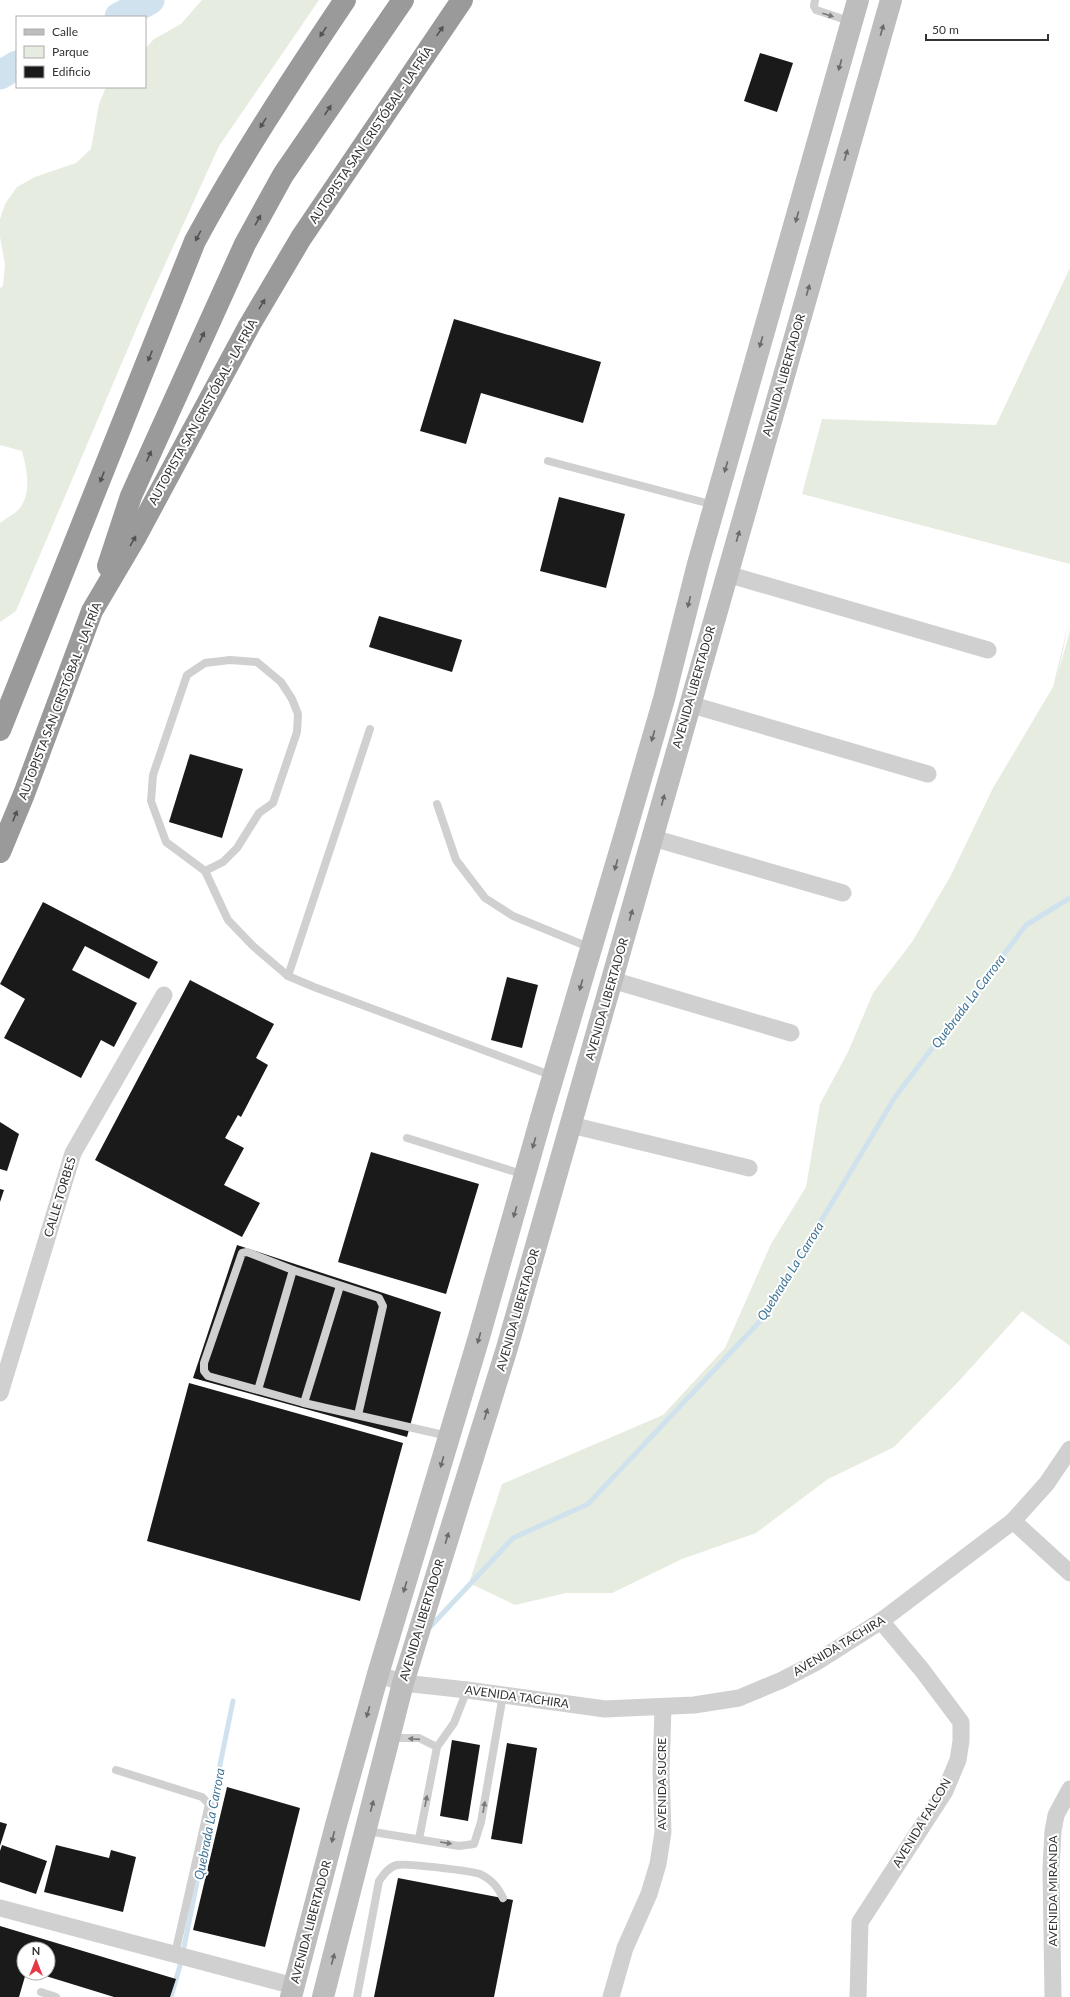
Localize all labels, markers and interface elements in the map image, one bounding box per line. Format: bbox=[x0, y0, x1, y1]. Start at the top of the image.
one-way arrow bbox=[823, 12, 835, 18]
legend bbox=[16, 16, 146, 88]
scale bar bbox=[926, 16, 1048, 42]
text: 50 m bbox=[932, 22, 959, 37]
text: Calle bbox=[52, 24, 78, 39]
one-way arrow bbox=[879, 24, 885, 36]
one-way arrow bbox=[436, 25, 444, 36]
one-way arrow bbox=[319, 27, 327, 37]
street label: AUTOPISTA SAN CRISTÓBAL - LA FRÍA bbox=[306, 43, 436, 226]
text: Parque bbox=[52, 44, 89, 59]
one-way arrow bbox=[837, 59, 843, 71]
text: Edificio bbox=[52, 64, 91, 79]
one-way arrow bbox=[324, 105, 332, 116]
one-way arrow bbox=[260, 117, 267, 129]
one-way arrow bbox=[843, 149, 849, 161]
one-way arrow bbox=[794, 212, 800, 224]
one-way arrow bbox=[255, 214, 262, 226]
one-way arrow bbox=[195, 230, 202, 242]
one-way arrow bbox=[805, 284, 811, 296]
one-way arrow bbox=[259, 298, 266, 310]
street label: AVENIDA LIBERTADOR bbox=[759, 311, 808, 438]
street label: AUTOPISTA SAN CRISTÓBAL - LA FRÍA bbox=[145, 315, 261, 507]
one-way arrow bbox=[199, 332, 205, 343]
one-way arrow bbox=[758, 337, 764, 349]
one-way arrow bbox=[146, 351, 152, 363]
one-way arrow bbox=[146, 450, 152, 461]
one-way arrow bbox=[722, 461, 728, 474]
one-way arrow bbox=[98, 472, 104, 484]
one-way arrow bbox=[735, 530, 741, 542]
one-way arrow bbox=[130, 535, 137, 547]
one-way arrow bbox=[685, 596, 691, 608]
street label: AUTOPISTA SAN CRISTÓBAL - LA FRÍA bbox=[15, 599, 105, 802]
street label: AVENIDA LIBERTADOR bbox=[669, 623, 718, 750]
one-way arrow bbox=[650, 730, 656, 742]
one-way arrow bbox=[660, 794, 666, 806]
one-way arrow bbox=[12, 811, 18, 822]
one-way arrow bbox=[613, 859, 619, 871]
one-way arrow bbox=[628, 909, 634, 922]
street label: AVENIDA LIBERTADOR bbox=[582, 935, 631, 1062]
water label: Quebrada La Carrora bbox=[927, 951, 1009, 1051]
one-way arrow bbox=[578, 980, 584, 992]
one-way arrow bbox=[531, 1137, 537, 1149]
street label: CALLE TORBES bbox=[40, 1155, 79, 1239]
one-way arrow bbox=[512, 1207, 518, 1219]
water label: Quebrada La Carrora bbox=[753, 1218, 827, 1323]
street label: AVENIDA LIBERTADOR bbox=[493, 1246, 542, 1373]
one-way arrow bbox=[476, 1332, 482, 1344]
one-way arrow bbox=[483, 1408, 489, 1420]
one-way arrow bbox=[439, 1456, 445, 1468]
one-way arrow bbox=[444, 1532, 450, 1544]
street label: AVENIDA LIBERTADOR bbox=[396, 1557, 447, 1683]
one-way arrow bbox=[402, 1581, 408, 1593]
street label: AVENIDA TACHIRA bbox=[790, 1612, 888, 1679]
street label: AVENIDA TACHIRA bbox=[464, 1682, 571, 1711]
one-way arrow bbox=[365, 1706, 371, 1718]
one-way arrow bbox=[408, 1735, 420, 1742]
street label: AVENIDA SUCRE bbox=[654, 1738, 669, 1830]
water label: Quebrada La Carrora bbox=[190, 1766, 228, 1881]
street label: AVENIDA FALCON bbox=[889, 1775, 954, 1870]
one-way arrow bbox=[424, 1795, 430, 1807]
one-way arrow bbox=[369, 1800, 375, 1812]
one-way arrow bbox=[481, 1801, 487, 1813]
one-way arrow bbox=[330, 1831, 336, 1843]
street label: AVENIDA MIRANDA bbox=[1045, 1835, 1060, 1947]
one-way arrow bbox=[440, 1840, 452, 1846]
street label: AVENIDA LIBERTADOR bbox=[287, 1858, 334, 1985]
north arrow bbox=[16, 1941, 56, 1981]
text: N bbox=[32, 1944, 40, 1957]
one-way arrow bbox=[330, 1953, 336, 1965]

